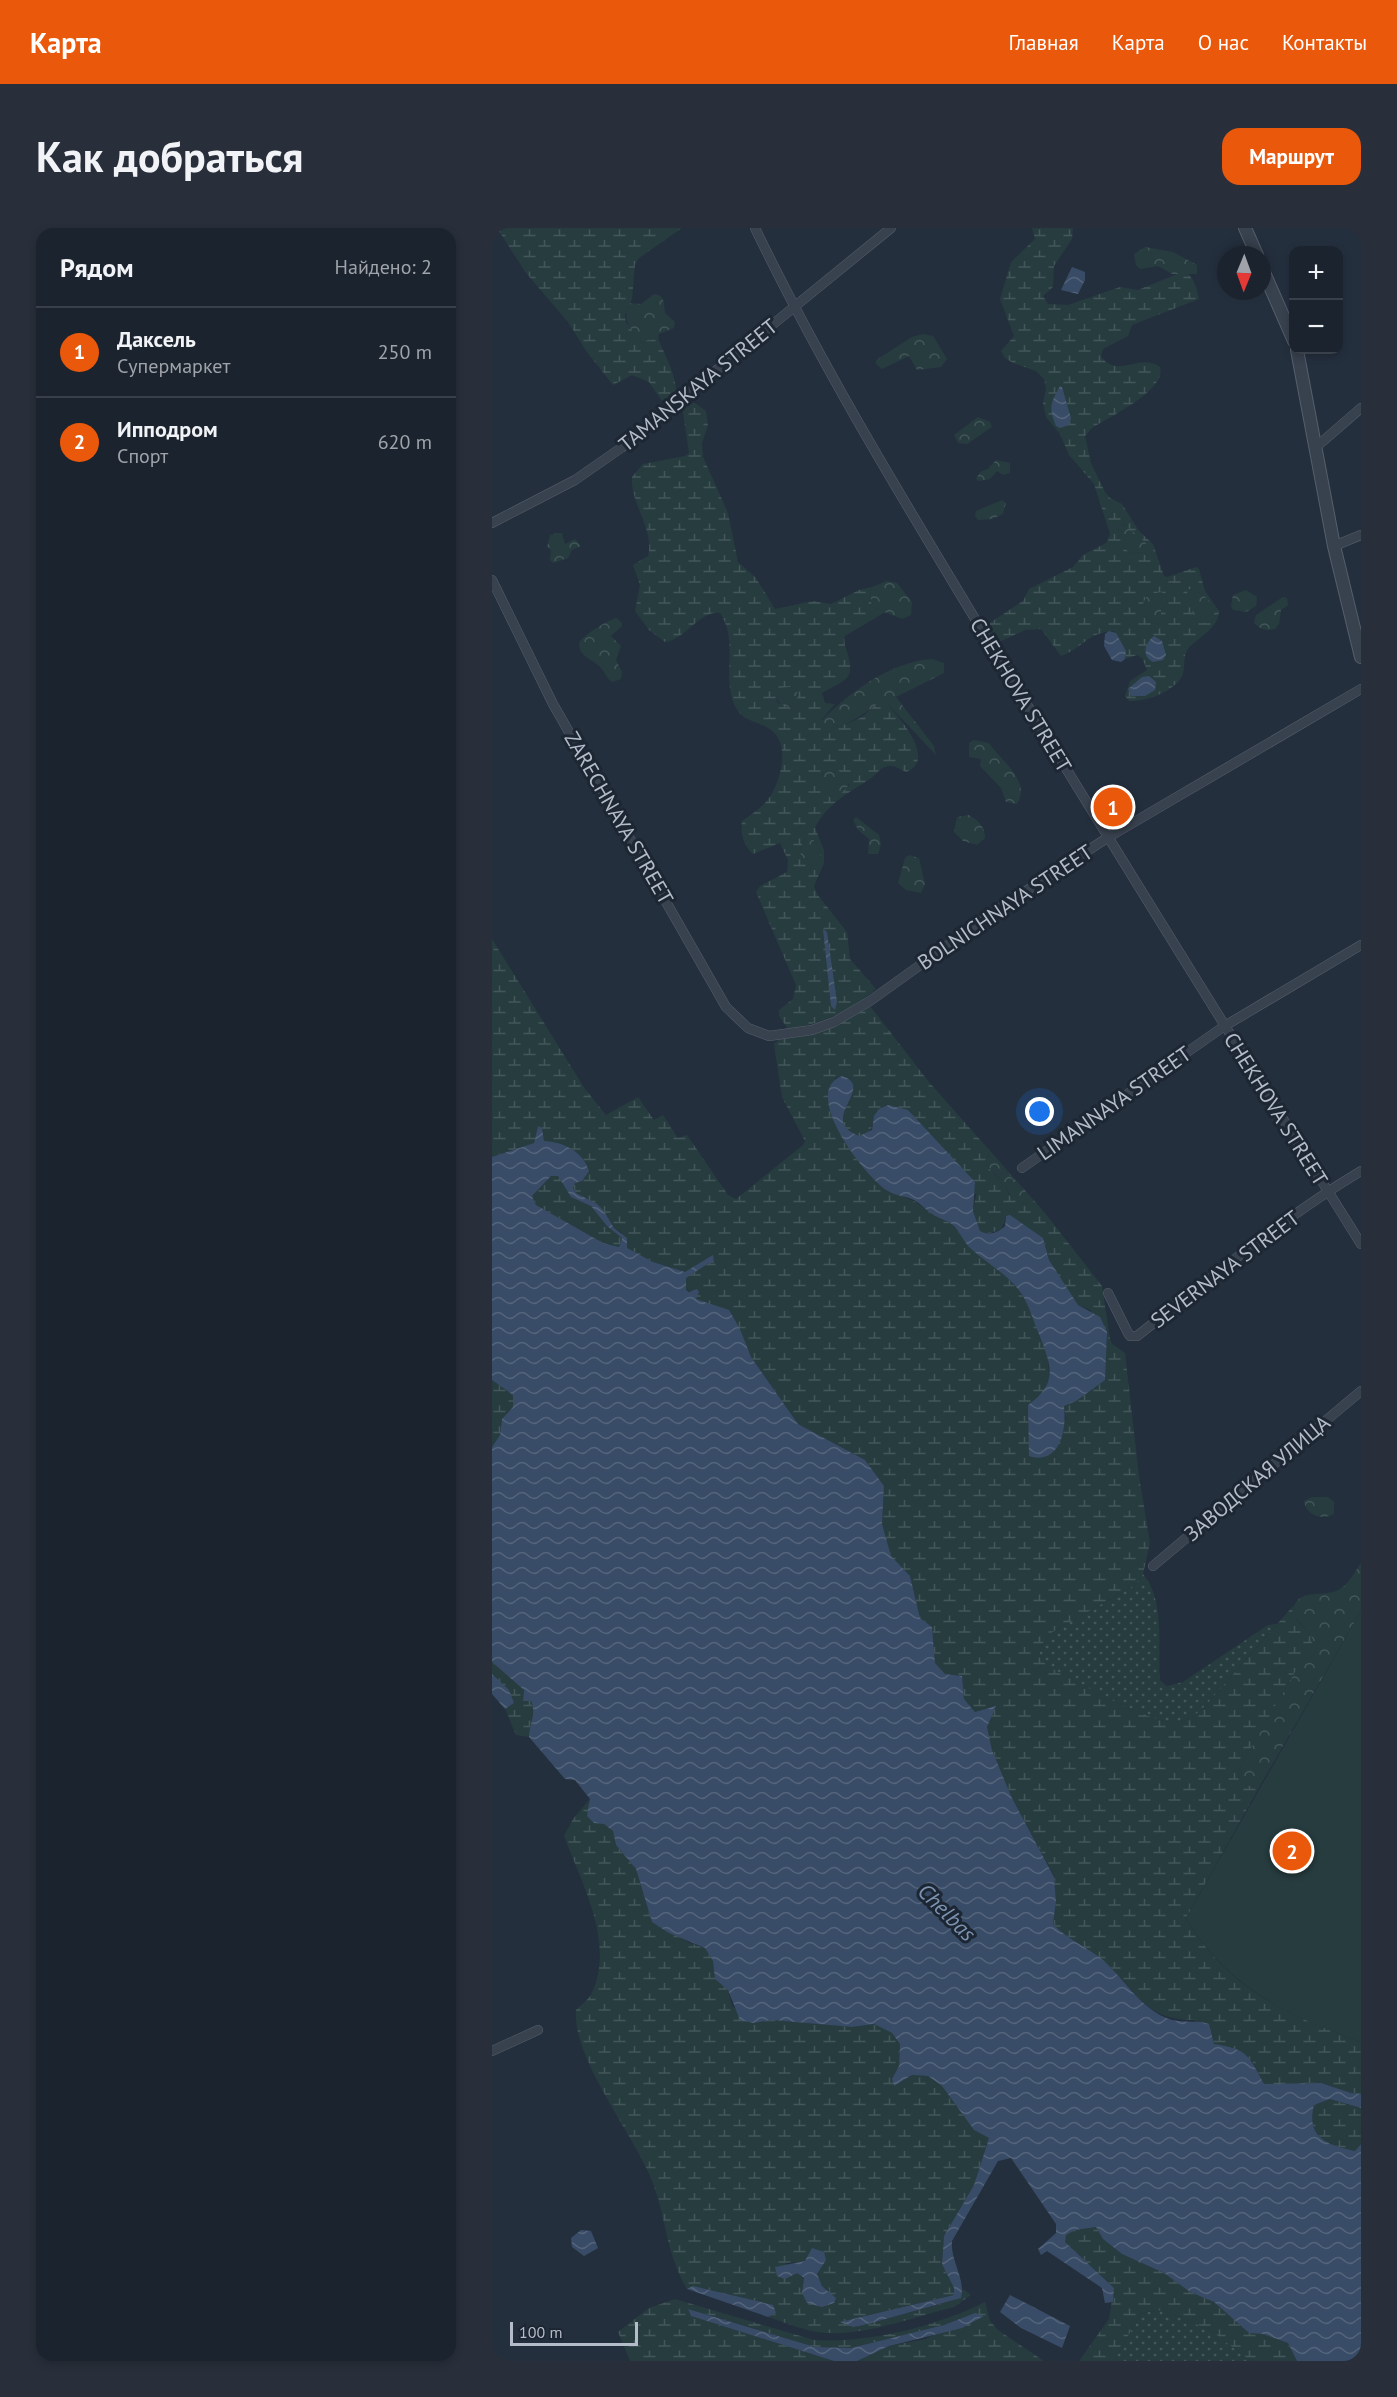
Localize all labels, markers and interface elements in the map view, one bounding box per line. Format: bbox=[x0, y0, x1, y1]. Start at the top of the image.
text: Карта bbox=[30, 24, 102, 61]
text: Главная bbox=[1008, 29, 1079, 56]
text: Карта bbox=[1112, 29, 1165, 56]
text: О нас bbox=[1198, 29, 1249, 56]
text: Контакты bbox=[1282, 29, 1367, 56]
button: Маршрут bbox=[1222, 128, 1361, 185]
text: Как добраться bbox=[36, 129, 303, 184]
north arrow bbox=[1217, 246, 1271, 300]
map controls bbox=[1289, 246, 1343, 354]
button: + bbox=[1289, 246, 1343, 300]
text: Рядом bbox=[60, 251, 134, 284]
text: Найдено: 2 bbox=[335, 254, 432, 280]
button: − bbox=[1289, 300, 1343, 354]
street label: TAMANSKAYA STREET bbox=[613, 312, 783, 457]
text: Даксель bbox=[117, 325, 196, 353]
text: 1 bbox=[74, 339, 85, 365]
text: 250 m bbox=[378, 339, 432, 365]
text: Супермаркет bbox=[117, 353, 230, 379]
text: Ипподром bbox=[117, 415, 218, 443]
text: 2 bbox=[74, 429, 85, 455]
text: 620 m bbox=[378, 429, 432, 455]
text: Спорт bbox=[117, 443, 168, 469]
street label: CHEKHOVA STREET bbox=[964, 613, 1078, 777]
street label: ZARECHNAYA STREET bbox=[559, 727, 680, 909]
pin: 1 bbox=[1094, 784, 1132, 830]
street label: BOLNICHNAYA STREET bbox=[912, 838, 1098, 976]
street label: CHEKHOVA STREET bbox=[1218, 1027, 1334, 1191]
street label: LIMANNAYA STREET bbox=[1032, 1040, 1196, 1166]
your location bbox=[1025, 1097, 1054, 1126]
street label: SEVERNAYA STREET bbox=[1145, 1204, 1305, 1334]
street label: ЗАВОДСКАЯ УЛИЦА bbox=[1179, 1409, 1336, 1547]
pin: 2 bbox=[1272, 1828, 1312, 1874]
water label: Chelbas bbox=[912, 1877, 982, 1947]
scale bar bbox=[510, 2319, 638, 2346]
text: 100 m bbox=[519, 2322, 562, 2342]

